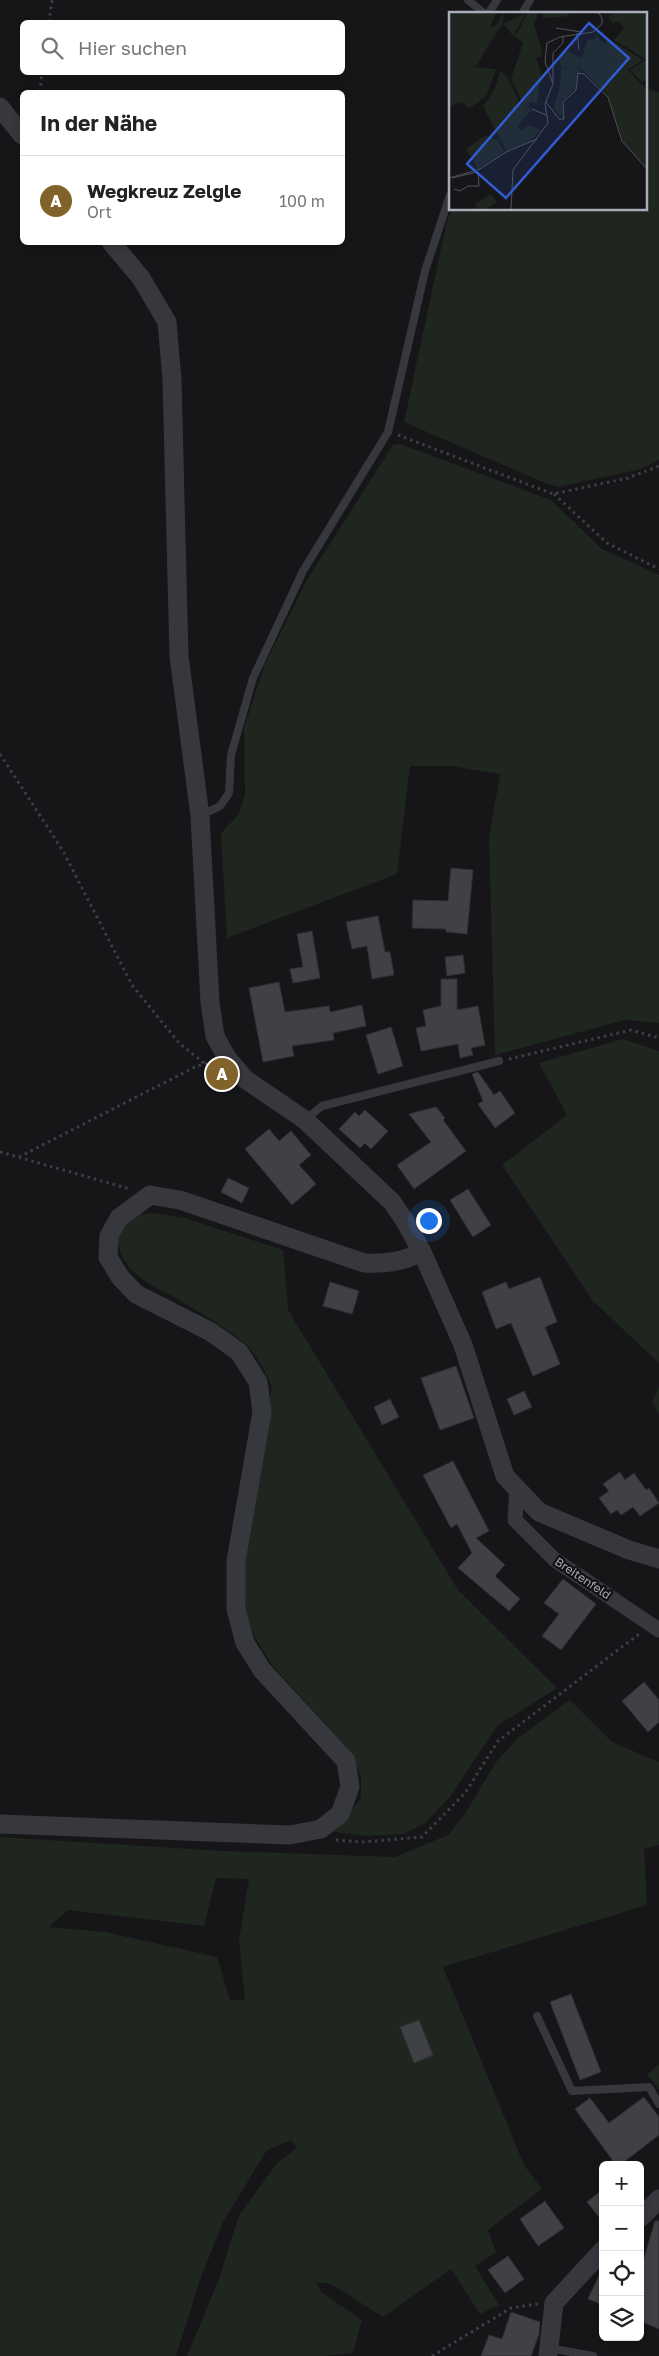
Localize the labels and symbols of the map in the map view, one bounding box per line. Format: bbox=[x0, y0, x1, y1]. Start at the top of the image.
inset map bbox=[449, 12, 646, 210]
pin: A bbox=[206, 1055, 238, 1093]
your location bbox=[416, 1208, 442, 1234]
street label: Breitenfeld bbox=[552, 1554, 614, 1602]

